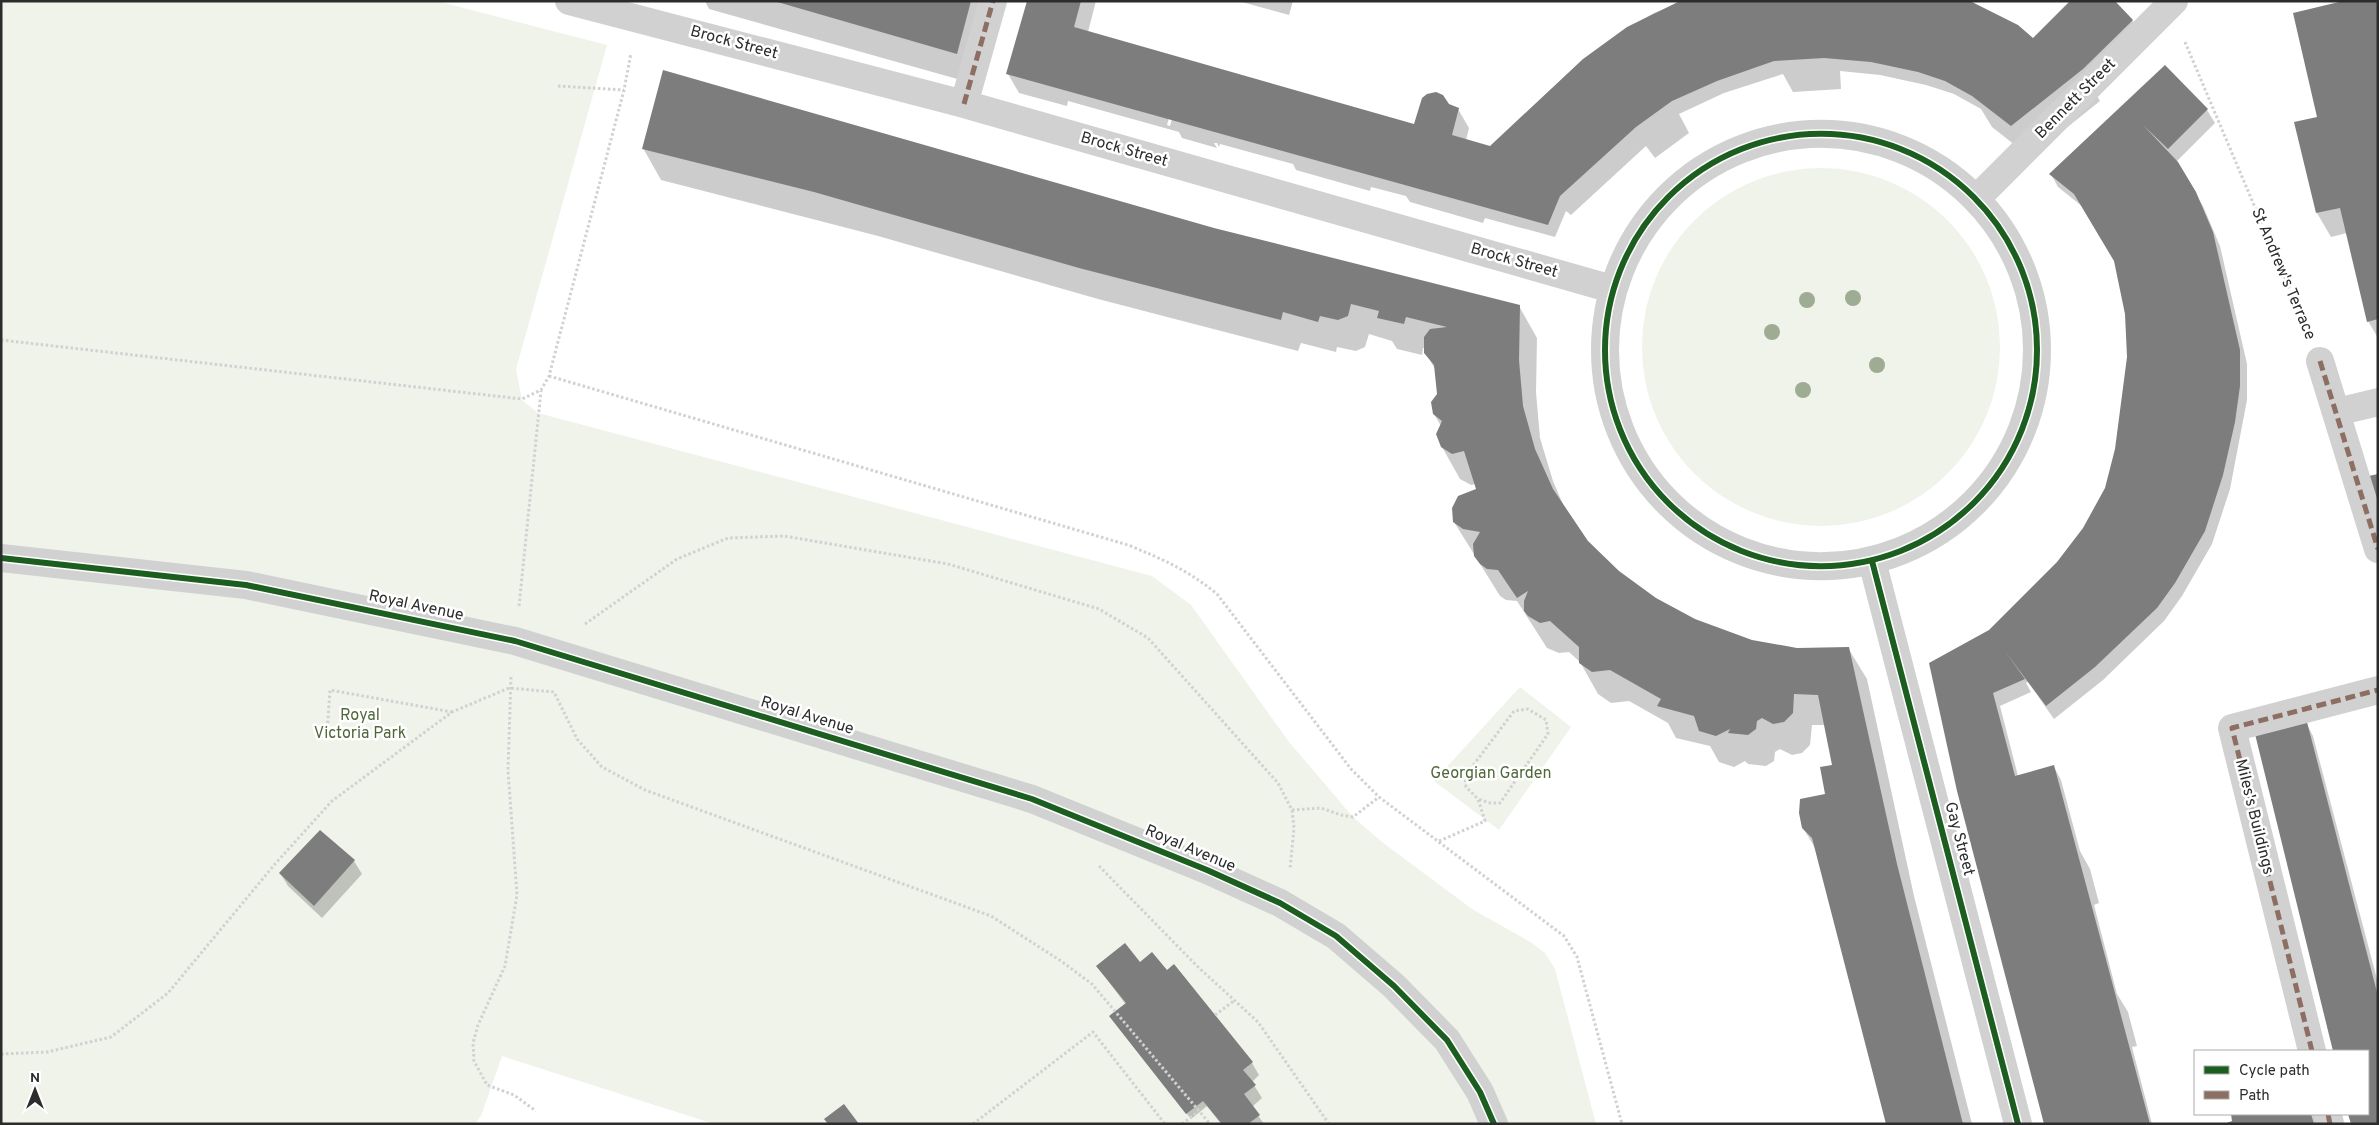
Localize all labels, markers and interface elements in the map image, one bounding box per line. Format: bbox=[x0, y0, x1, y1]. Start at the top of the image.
street label: Brock Street bbox=[688, 22, 780, 64]
street label: Bennett Street bbox=[2031, 54, 2121, 144]
street label: Brock Street bbox=[1078, 128, 1170, 172]
street label: St Andrew's Terrace bbox=[2246, 205, 2320, 343]
street label: Brock Street bbox=[1468, 239, 1560, 283]
street label: Royal Avenue bbox=[367, 586, 465, 626]
street label: Royal Avenue bbox=[758, 692, 856, 740]
park label: Royal Victoria Park bbox=[314, 706, 406, 744]
street label: Miles's Buildings bbox=[2230, 757, 2278, 877]
park label: Georgian Garden bbox=[1430, 764, 1552, 784]
street label: Gay Street bbox=[1940, 800, 1978, 878]
street label: Royal Avenue bbox=[1142, 821, 1238, 877]
legend bbox=[2194, 1050, 2369, 1115]
text: Cycle path bbox=[2239, 1062, 2310, 1081]
north arrow bbox=[10, 1065, 60, 1115]
text: N bbox=[30, 1070, 40, 1087]
text: Path bbox=[2239, 1087, 2270, 1106]

